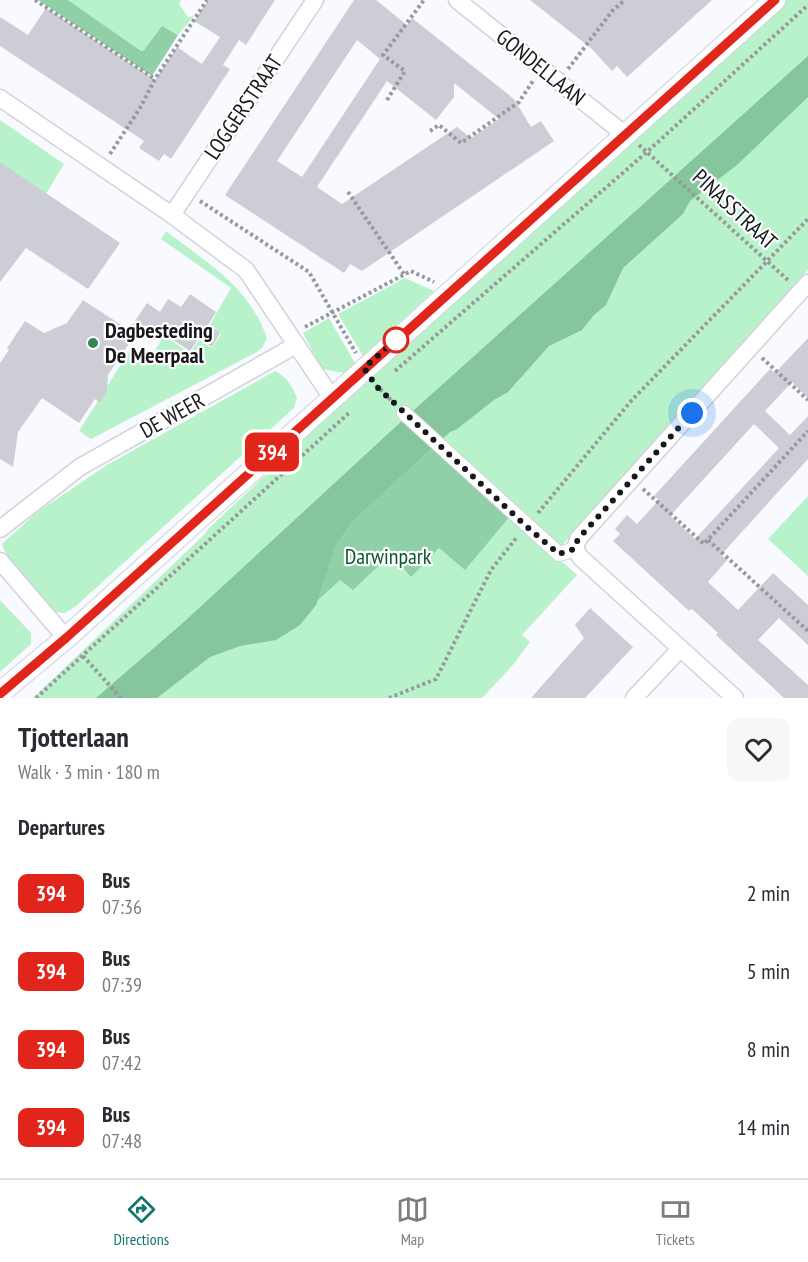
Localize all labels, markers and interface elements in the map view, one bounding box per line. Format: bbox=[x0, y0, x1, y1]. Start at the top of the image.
street label: GONDELLAAN bbox=[491, 23, 591, 111]
street label: LOGGERSTRAAT bbox=[198, 49, 288, 165]
street label: PINASSTRAAT bbox=[687, 163, 783, 255]
place label: Dagbesteding De Meerpaal bbox=[105, 316, 213, 369]
unlabelled marker bbox=[383, 327, 409, 353]
marker: Dagbesteding De Meerpaal bbox=[86, 336, 100, 350]
street label: DE WEER bbox=[135, 386, 209, 444]
your location bbox=[677, 398, 707, 428]
line badge: 394 bbox=[238, 432, 306, 472]
text: 394 bbox=[257, 439, 287, 466]
park label: Darwinpark bbox=[345, 542, 432, 570]
text: Tjotterlaan bbox=[18, 718, 129, 755]
button: heart bbox=[727, 718, 790, 781]
text: Walk · 3 min · 180 m bbox=[18, 759, 160, 785]
text: Departures bbox=[18, 813, 105, 841]
text: Bus bbox=[102, 866, 130, 894]
text: 2 min bbox=[747, 879, 790, 907]
text: 394 bbox=[36, 880, 66, 907]
text: 07:36 bbox=[102, 894, 142, 920]
text: Bus bbox=[102, 944, 130, 972]
text: 5 min bbox=[747, 957, 790, 985]
text: 394 bbox=[36, 958, 66, 985]
text: 07:39 bbox=[102, 972, 142, 998]
text: Bus bbox=[102, 1022, 130, 1050]
text: 8 min bbox=[747, 1035, 790, 1063]
text: 394 bbox=[36, 1036, 66, 1063]
text: 07:42 bbox=[102, 1050, 142, 1076]
text: Bus bbox=[102, 1100, 130, 1128]
text: 14 min bbox=[737, 1113, 790, 1141]
text: 394 bbox=[36, 1114, 66, 1141]
text: 07:48 bbox=[102, 1128, 142, 1154]
tab: Directions bbox=[113, 1193, 169, 1249]
tab: Map bbox=[396, 1193, 429, 1249]
tab: Tickets bbox=[656, 1193, 695, 1249]

